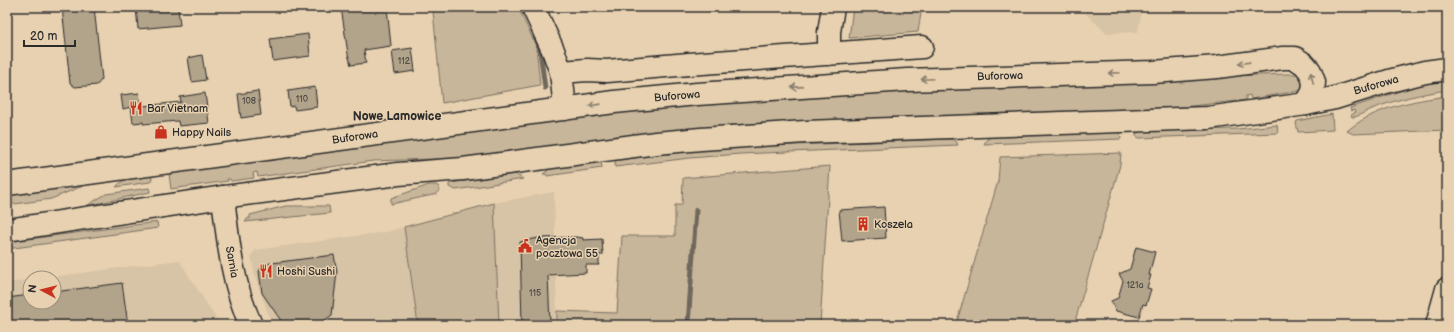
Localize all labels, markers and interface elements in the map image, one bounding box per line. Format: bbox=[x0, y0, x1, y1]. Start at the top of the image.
scale bar bbox=[24, 22, 75, 48]
text: 20 m bbox=[30, 29, 57, 44]
house number: 112 bbox=[398, 56, 411, 67]
one-way arrow bbox=[1238, 59, 1251, 67]
street label: Buforowa bbox=[977, 69, 1023, 83]
one-way arrow bbox=[1108, 69, 1121, 77]
one-way arrow bbox=[1307, 72, 1315, 85]
street label: Buforowa bbox=[1352, 72, 1400, 98]
one-way arrow bbox=[921, 76, 934, 83]
one-way arrow bbox=[791, 83, 804, 90]
street label: Buforowa bbox=[653, 88, 701, 104]
house number: 110 bbox=[296, 94, 308, 105]
house number: 108 bbox=[242, 96, 256, 107]
restaurant icon: Bar Vietnam bbox=[128, 100, 144, 116]
one-way arrow bbox=[589, 101, 602, 109]
place label: Bar Vietnam bbox=[147, 102, 208, 115]
district label: Nowe Lamowice bbox=[353, 109, 441, 124]
shop icon: Happy Nails bbox=[153, 124, 169, 140]
place label: Happy Nails bbox=[172, 126, 232, 139]
street label: Buforowa bbox=[331, 127, 379, 147]
building icon: Koszela bbox=[855, 216, 871, 232]
place label: Koszela bbox=[874, 218, 913, 231]
place label: Agencja pocztowa 55 bbox=[536, 234, 598, 260]
public building icon: Agencja pocztowa 55 bbox=[517, 238, 533, 254]
street label: Sarnia bbox=[223, 245, 241, 279]
restaurant icon: Hoshi Sushi bbox=[258, 263, 274, 279]
place label: Hoshi Sushi bbox=[277, 265, 335, 278]
north arrow bbox=[22, 270, 62, 310]
house number: 121a bbox=[1126, 280, 1144, 291]
text: N bbox=[26, 284, 40, 294]
house number: 115 bbox=[529, 288, 541, 299]

